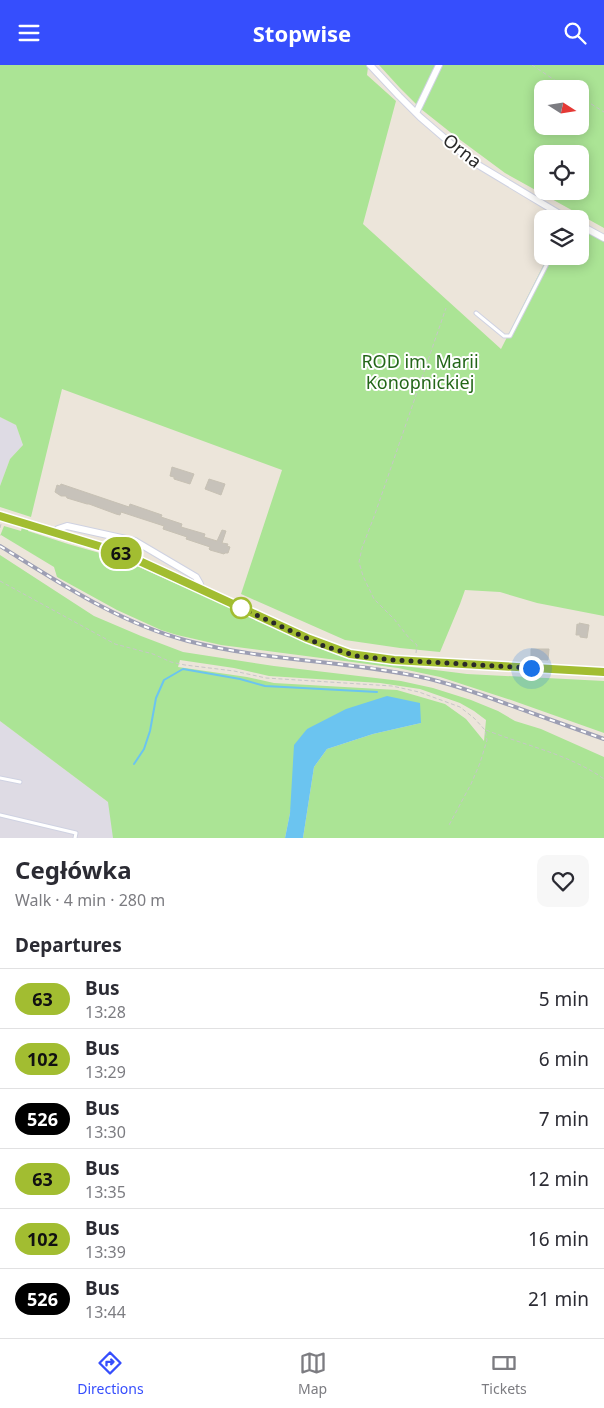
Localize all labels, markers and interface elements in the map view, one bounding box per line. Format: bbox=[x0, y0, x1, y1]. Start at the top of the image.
text: Stopwise bbox=[253, 18, 351, 48]
icon: menu bbox=[15, 19, 43, 47]
icon: search bbox=[561, 19, 589, 47]
north arrow bbox=[534, 80, 589, 135]
map controls bbox=[534, 80, 589, 265]
street label: Orna bbox=[438, 128, 487, 173]
button: locate bbox=[534, 145, 589, 200]
button: layers bbox=[534, 210, 589, 265]
park label: ROD im. Marii Konopnickiej bbox=[361, 349, 479, 394]
line badge: 63 bbox=[98, 537, 144, 569]
text: 63 bbox=[111, 541, 131, 565]
unlabelled marker bbox=[230, 597, 252, 619]
your location bbox=[519, 656, 544, 681]
text: Cegłówka bbox=[15, 853, 132, 886]
button: heart bbox=[537, 855, 589, 907]
text: Walk · 4 min · 280 m bbox=[15, 889, 165, 911]
text: Departures bbox=[15, 932, 122, 958]
text: Bus bbox=[85, 975, 120, 1001]
text: 5 min bbox=[539, 986, 589, 1012]
text: 63 bbox=[32, 987, 53, 1011]
text: 13:28 bbox=[85, 1001, 126, 1023]
text: Bus bbox=[85, 1035, 120, 1061]
text: 6 min bbox=[539, 1046, 589, 1072]
text: 102 bbox=[27, 1047, 58, 1071]
text: 13:29 bbox=[85, 1061, 126, 1083]
text: Bus bbox=[85, 1095, 120, 1121]
text: 7 min bbox=[539, 1106, 589, 1132]
text: 526 bbox=[27, 1107, 58, 1131]
text: 13:30 bbox=[85, 1121, 126, 1143]
text: Bus bbox=[85, 1155, 120, 1181]
text: 12 min bbox=[528, 1166, 589, 1192]
text: 63 bbox=[32, 1167, 53, 1191]
text: 13:35 bbox=[85, 1181, 126, 1203]
text: Bus bbox=[85, 1215, 120, 1241]
text: 16 min bbox=[528, 1226, 589, 1252]
text: 102 bbox=[27, 1227, 58, 1251]
text: 13:39 bbox=[85, 1241, 126, 1263]
text: Bus bbox=[85, 1275, 120, 1301]
text: 21 min bbox=[528, 1286, 589, 1312]
text: 526 bbox=[27, 1287, 58, 1311]
text: 13:44 bbox=[85, 1301, 126, 1323]
tab: Directions bbox=[77, 1349, 144, 1398]
tab: Map bbox=[298, 1349, 327, 1398]
tab: Tickets bbox=[482, 1349, 527, 1398]

